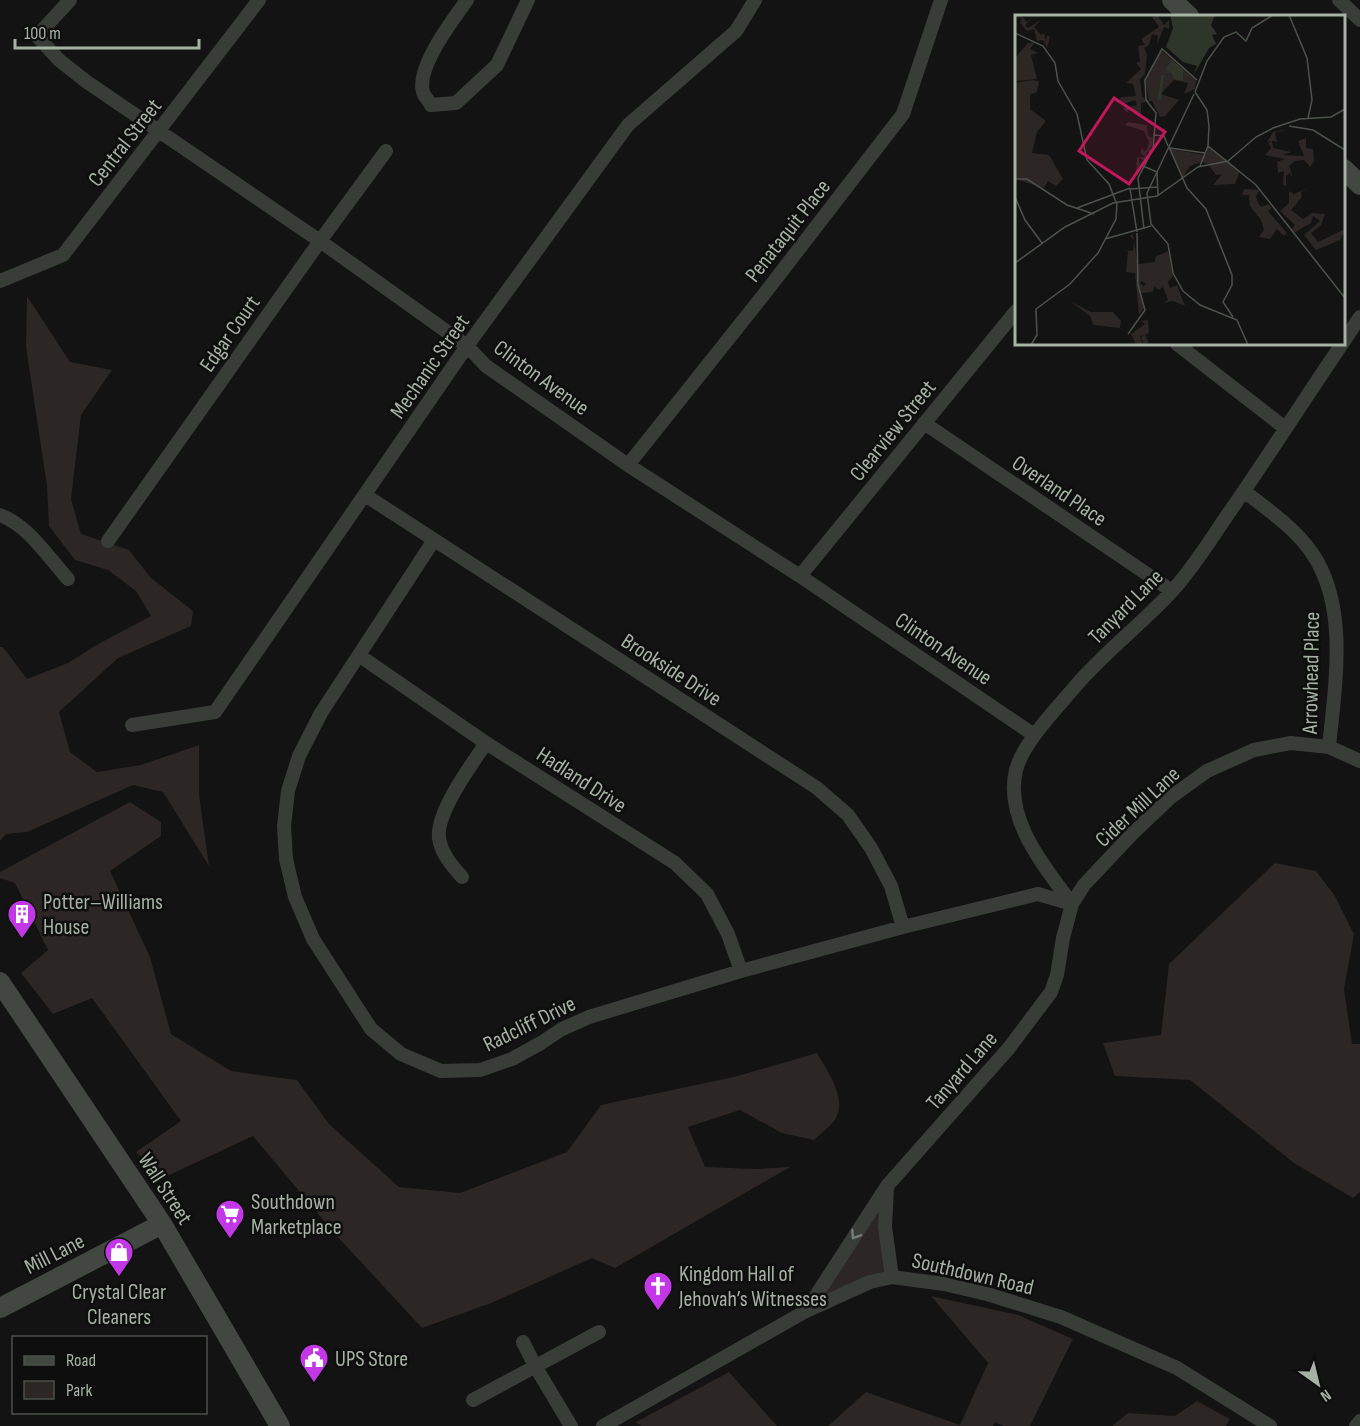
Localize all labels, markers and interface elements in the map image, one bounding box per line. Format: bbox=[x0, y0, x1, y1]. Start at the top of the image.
scale bar bbox=[15, 12, 200, 50]
inset map bbox=[1015, 15, 1345, 345]
text: 100 m bbox=[24, 23, 61, 44]
street label: Central Street bbox=[83, 93, 168, 192]
street label: Penataquit Place bbox=[740, 174, 837, 288]
street label: Edgar Court bbox=[194, 290, 266, 377]
street label: Mechanic Street bbox=[385, 309, 476, 424]
street label: Clinton Avenue bbox=[488, 335, 594, 422]
street label: Clearview Street bbox=[844, 375, 942, 487]
street label: Overland Place bbox=[1007, 450, 1112, 533]
street label: Tanyard Lane bbox=[1083, 564, 1169, 650]
street label: Clinton Avenue bbox=[889, 607, 997, 692]
street label: Arrowhead Place bbox=[1297, 612, 1326, 735]
street label: Brookside Drive bbox=[616, 628, 726, 713]
street label: Hadland Drive bbox=[531, 741, 631, 819]
street label: Cider Mill Lane bbox=[1090, 761, 1186, 853]
place label: Potter–Williams House bbox=[43, 889, 163, 941]
building icon: Potter–Williams House bbox=[6, 898, 38, 940]
street label: Radcliff Drive bbox=[479, 990, 580, 1058]
street label: Tanyard Lane bbox=[921, 1026, 1004, 1116]
street label: Wall Street bbox=[132, 1148, 198, 1230]
place label: Southdown Marketplace bbox=[251, 1189, 342, 1241]
supermarket icon: Southdown Marketplace bbox=[214, 1198, 246, 1240]
street label: Mill Lane bbox=[20, 1228, 89, 1281]
one-way arrow bbox=[850, 1229, 862, 1239]
shop icon: Crystal Clear Cleaners bbox=[103, 1236, 135, 1278]
street label: Southdown Road bbox=[909, 1247, 1036, 1302]
place label: Kingdom Hall of Jehovah’s Witnesses bbox=[678, 1261, 827, 1313]
church icon: Kingdom Hall of Jehovah’s Witnesses bbox=[642, 1270, 674, 1312]
place label: Crystal Clear Cleaners bbox=[72, 1279, 166, 1331]
legend bbox=[12, 1336, 207, 1414]
public building icon: UPS Store bbox=[298, 1342, 330, 1384]
place label: UPS Store bbox=[335, 1346, 408, 1373]
text: Road bbox=[66, 1350, 96, 1371]
north arrow bbox=[1288, 1354, 1348, 1414]
text: Park bbox=[66, 1380, 92, 1401]
text: N bbox=[1317, 1385, 1334, 1405]

